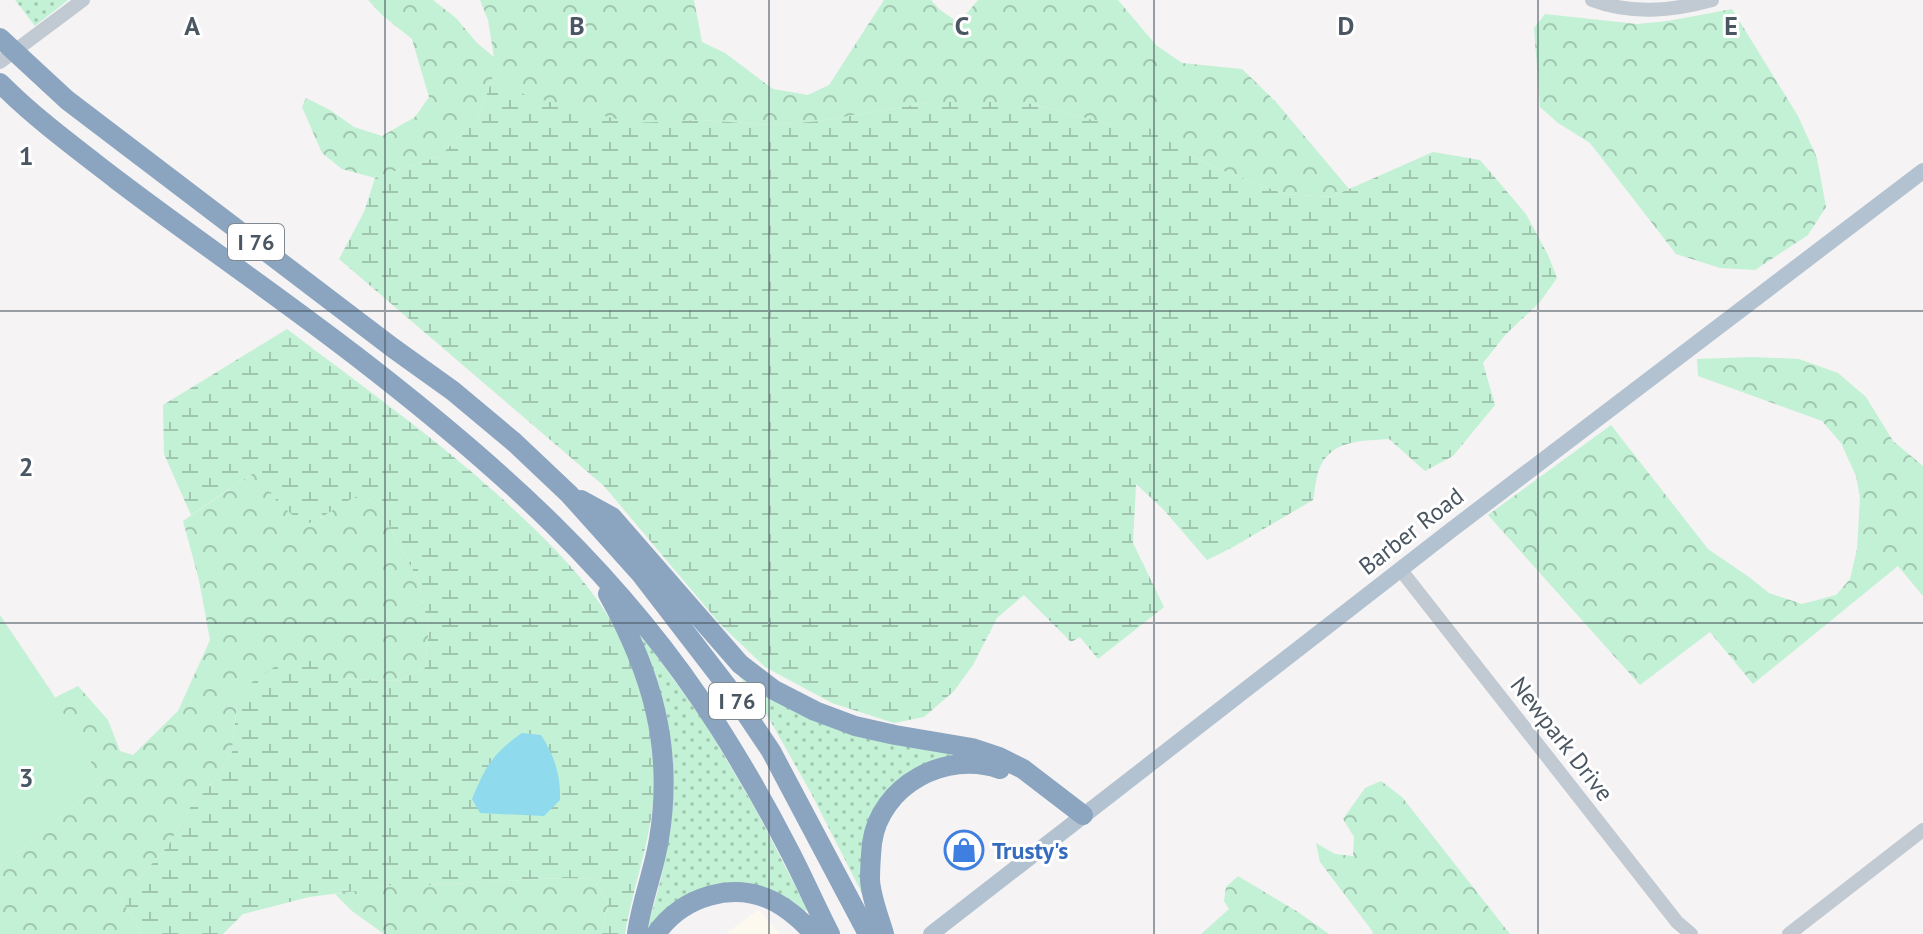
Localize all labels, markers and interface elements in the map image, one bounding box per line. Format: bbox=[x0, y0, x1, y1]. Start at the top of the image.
text: A bbox=[184, 9, 200, 42]
text: B bbox=[569, 9, 585, 42]
text: C bbox=[955, 9, 969, 42]
text: D bbox=[1338, 9, 1354, 42]
text: E bbox=[1724, 9, 1738, 42]
text: 1 bbox=[19, 139, 33, 172]
road number: I 76 bbox=[228, 224, 284, 260]
text: 2 bbox=[19, 450, 33, 483]
street label: Barber Road bbox=[1352, 480, 1470, 582]
street label: Newpark Drive bbox=[1504, 670, 1620, 808]
road number: I 76 bbox=[709, 683, 765, 719]
text: 3 bbox=[19, 761, 33, 794]
shop icon: Trusty's bbox=[943, 829, 985, 871]
place label: Trusty's bbox=[992, 835, 1068, 866]

